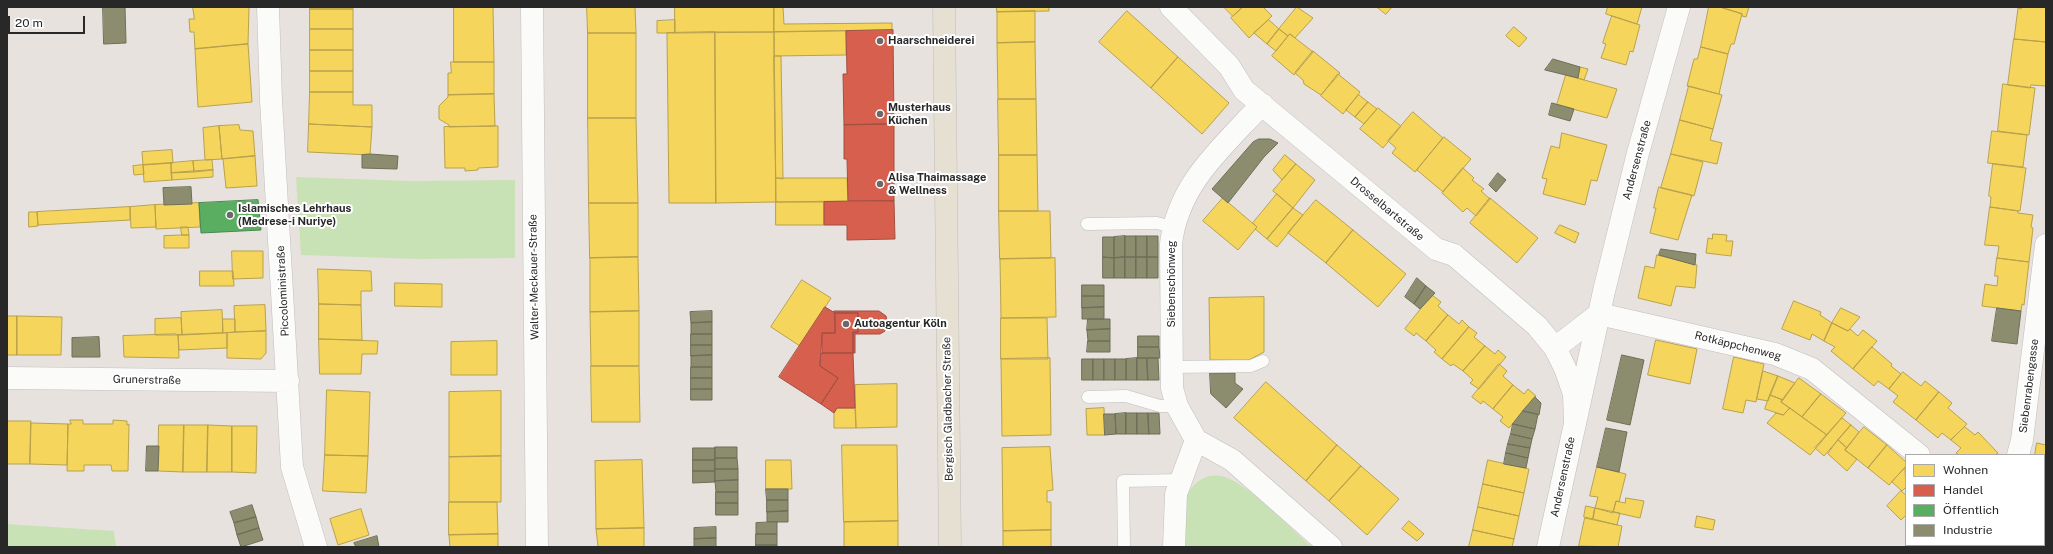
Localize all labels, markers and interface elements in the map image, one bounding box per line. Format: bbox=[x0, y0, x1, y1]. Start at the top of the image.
scale bar bbox=[10, 8, 87, 34]
text: 20 m bbox=[15, 16, 43, 30]
place label: Haarschneiderei bbox=[888, 34, 974, 48]
marker: Haarschneiderei bbox=[875, 36, 885, 46]
place label: Musterhaus Küchen bbox=[888, 101, 951, 127]
marker: Musterhaus Küchen bbox=[875, 109, 885, 119]
street label: Andersenstraße bbox=[1620, 119, 1654, 201]
place label: Alisa Thaimassage & Wellness bbox=[888, 171, 986, 197]
street label: Drosselbartstraße bbox=[1347, 174, 1427, 244]
marker: Alisa Thaimassage & Wellness bbox=[875, 179, 885, 189]
place label: Islamisches Lehrhaus (Medrese-i Nuriye) bbox=[238, 202, 351, 228]
marker: Islamisches Lehrhaus (Medrese-i Nuriye) bbox=[225, 210, 235, 220]
street label: Walter-Meckauer-Straße bbox=[526, 214, 542, 340]
street label: Siebenschönweg bbox=[1165, 240, 1179, 328]
street label: Piccoloministraße bbox=[274, 245, 292, 337]
place label: Autoagentur Köln bbox=[854, 317, 947, 331]
marker: Autoagentur Köln bbox=[841, 319, 851, 329]
street label: Rotkäppchenweg bbox=[1693, 329, 1783, 363]
street label: Bergisch Gladbacher Straße bbox=[940, 337, 956, 481]
street label: Siebenrabengasse bbox=[2017, 338, 2041, 434]
street label: Grunerstraße bbox=[113, 373, 181, 387]
street label: Andersenstraße bbox=[1548, 436, 1578, 518]
legend bbox=[1905, 454, 2045, 546]
text: Wohnen bbox=[1943, 463, 1988, 477]
text: Handel bbox=[1943, 483, 1983, 497]
text: Öffentlich bbox=[1943, 503, 1999, 517]
text: Industrie bbox=[1943, 523, 1993, 537]

